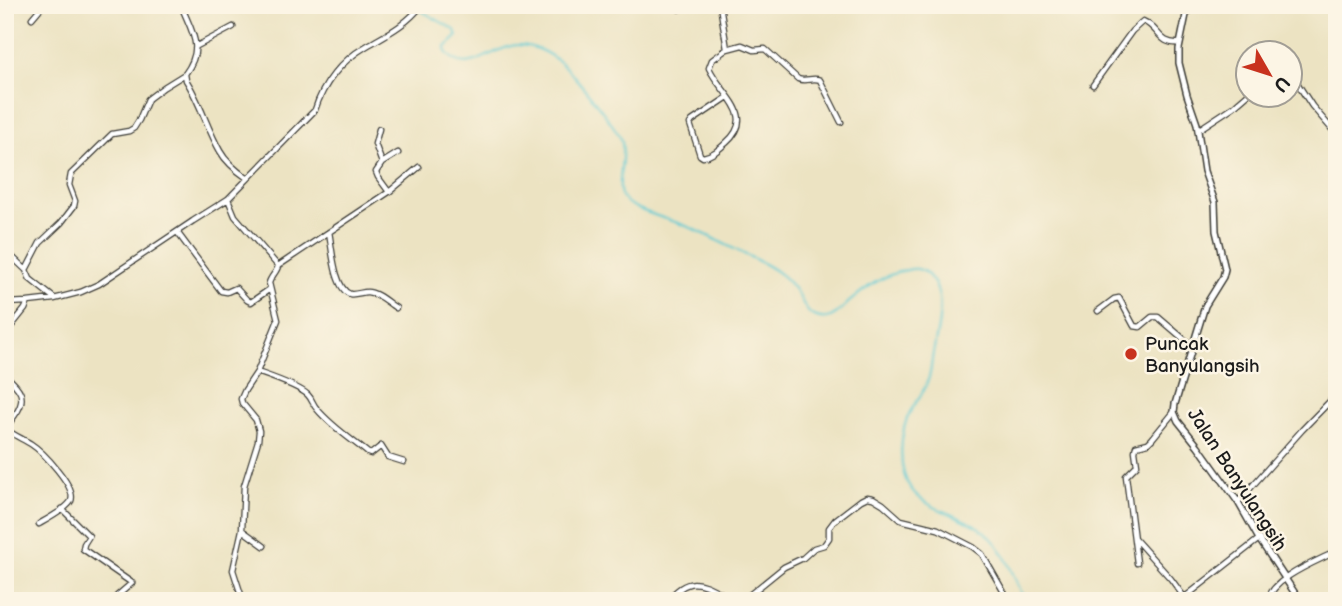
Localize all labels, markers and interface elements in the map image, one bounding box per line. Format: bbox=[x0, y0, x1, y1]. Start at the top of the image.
north arrow bbox=[1234, 38, 1304, 108]
text: U bbox=[1268, 71, 1294, 96]
place label: Puncak Banyulangsih bbox=[1145, 333, 1260, 378]
marker: Puncak Banyulangsih bbox=[1123, 346, 1139, 362]
street label: Jalan Banyulangsih bbox=[1182, 404, 1291, 556]

